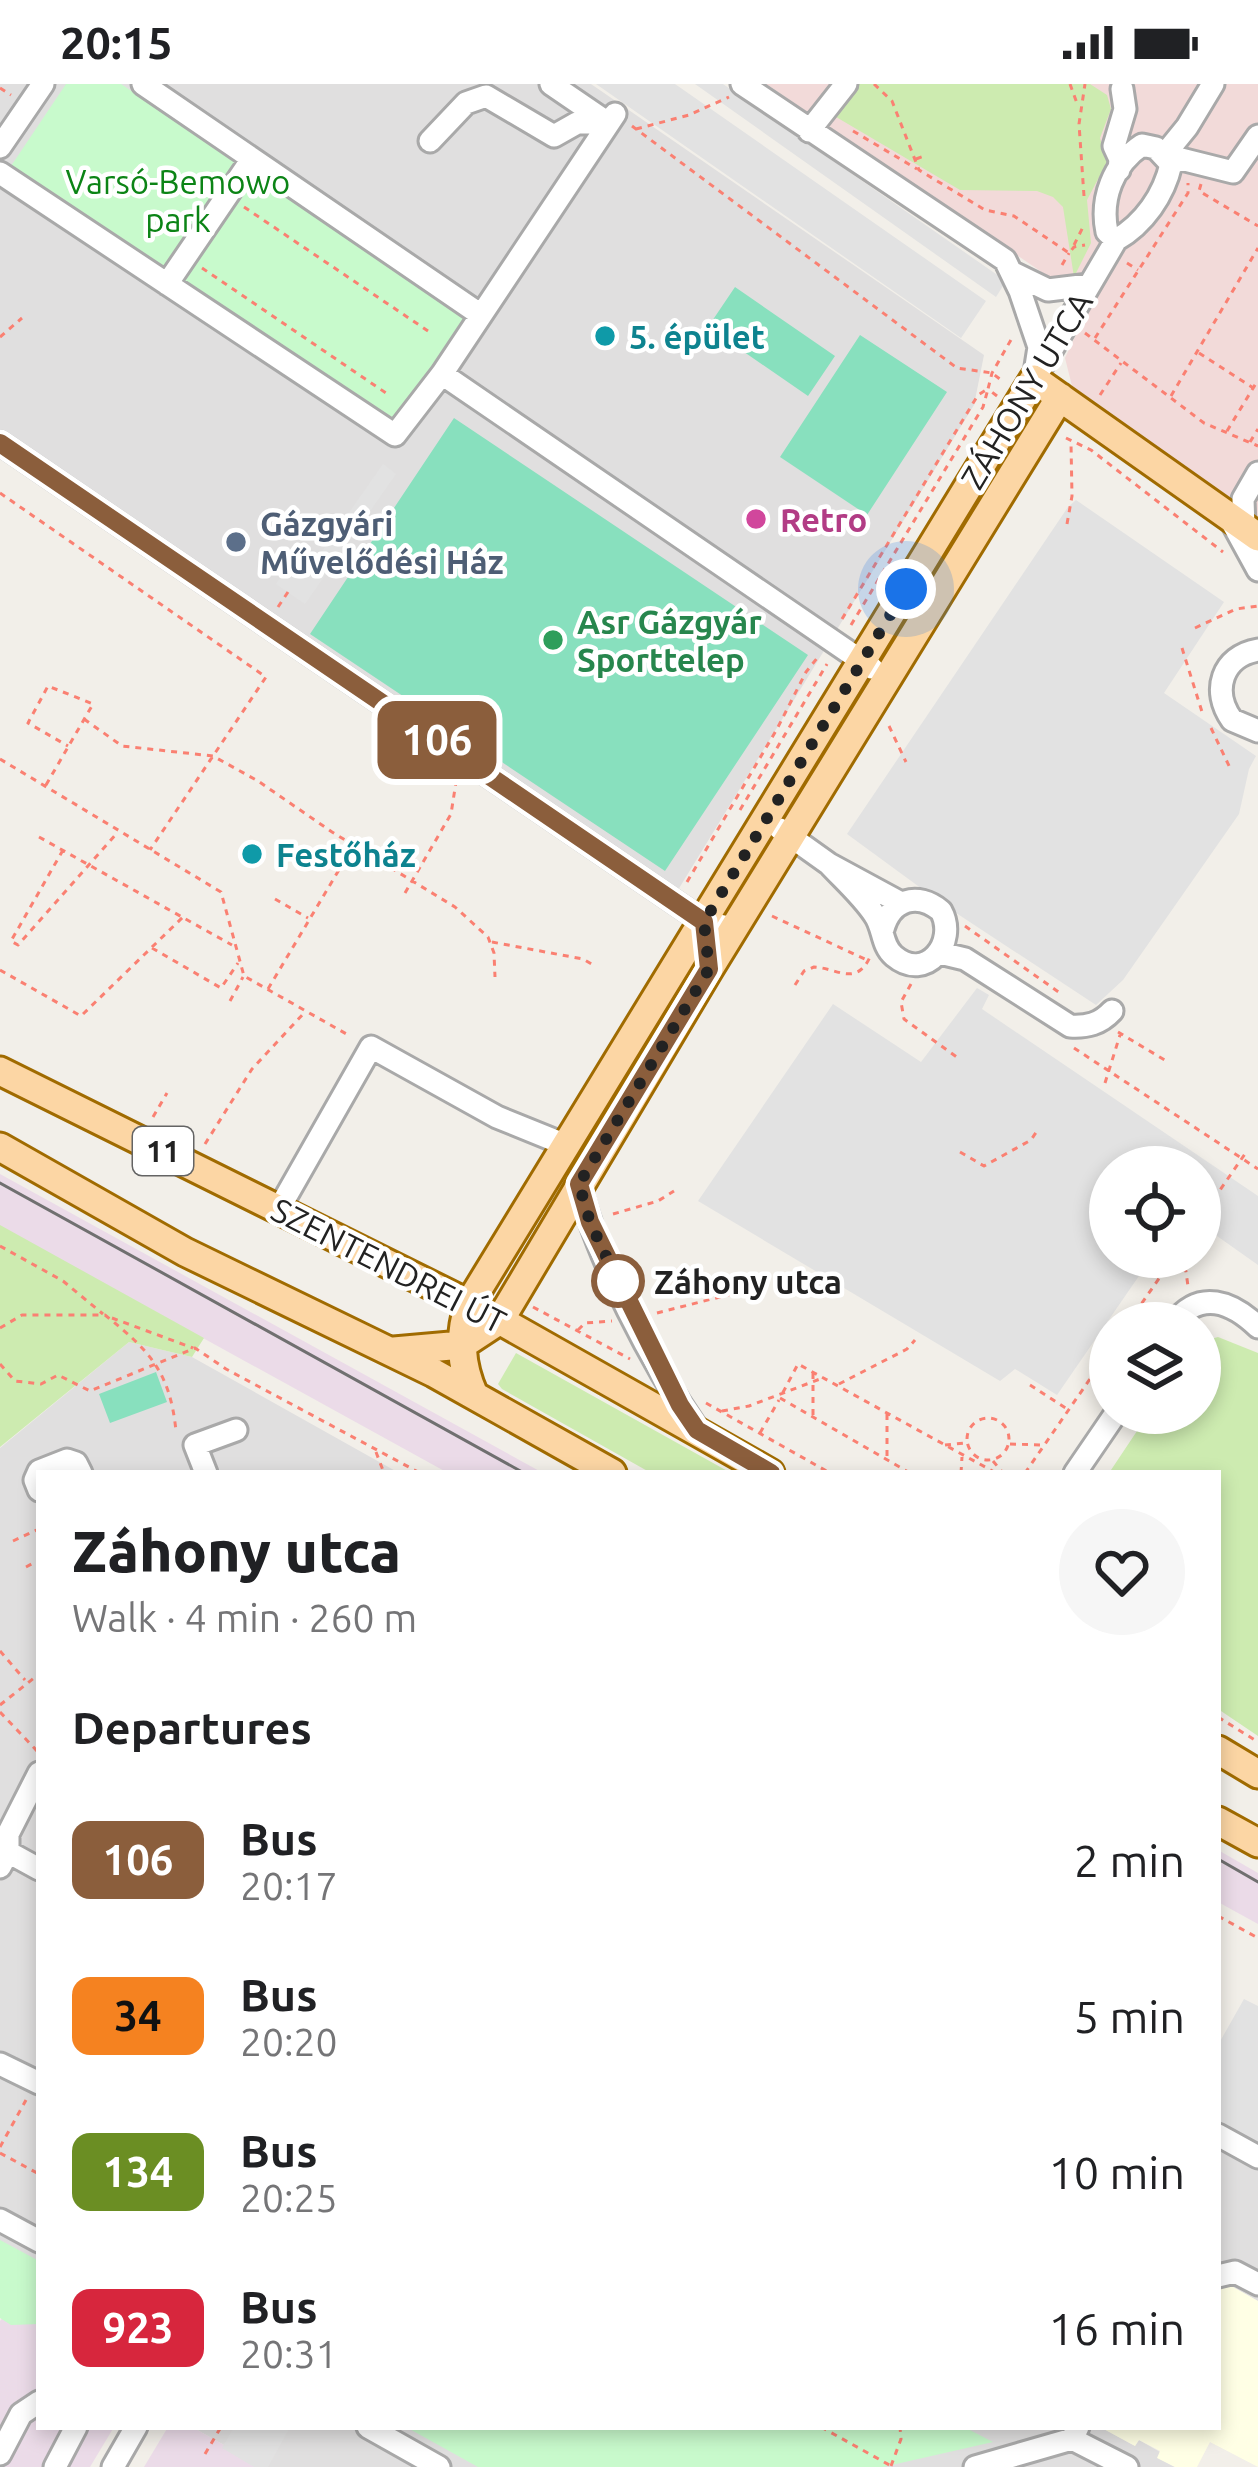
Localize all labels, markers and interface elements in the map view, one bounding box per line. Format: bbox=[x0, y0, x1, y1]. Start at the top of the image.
text: 20:15 bbox=[60, 17, 173, 68]
park label: Varsó-Bemowo park bbox=[66, 163, 290, 238]
street label: ZÁHONY UTCA bbox=[951, 284, 1099, 495]
place label: 5. épület bbox=[629, 318, 765, 355]
marker: 5. épület bbox=[592, 323, 618, 349]
place label: Retro bbox=[780, 501, 867, 538]
place label: Gázgyári Művelődési Ház bbox=[260, 505, 504, 580]
marker: Retro bbox=[743, 506, 769, 532]
marker: Gázgyári Művelődési Ház bbox=[223, 529, 249, 555]
your location bbox=[876, 559, 936, 619]
place label: Asr Gázgyár Sporttelep bbox=[577, 603, 762, 678]
marker: Asr Gázgyár Sporttelep bbox=[540, 627, 566, 653]
line badge: 106 bbox=[368, 701, 506, 779]
text: 106 bbox=[401, 716, 473, 763]
place label: Festőház bbox=[276, 836, 416, 873]
marker: Festőház bbox=[239, 841, 265, 867]
road number: 11 bbox=[133, 1127, 193, 1175]
map controls bbox=[1089, 1146, 1221, 1434]
button: locate bbox=[1089, 1146, 1221, 1278]
street label: SZENTENDREI ÚT bbox=[266, 1188, 513, 1340]
marker: Záhony utca bbox=[593, 1256, 643, 1306]
place label: Záhony utca bbox=[654, 1263, 842, 1300]
button: layers bbox=[1089, 1302, 1221, 1434]
button: heart bbox=[1059, 1509, 1185, 1635]
text: Záhony utca bbox=[72, 1519, 401, 1583]
text: Walk · 4 min · 260 m bbox=[72, 1596, 417, 1639]
text: Departures bbox=[72, 1702, 312, 1753]
text: Bus bbox=[240, 1813, 317, 1864]
text: 2 min bbox=[1074, 1835, 1185, 1886]
text: 106 bbox=[102, 1836, 174, 1883]
text: 20:17 bbox=[240, 1864, 338, 1907]
text: Bus bbox=[240, 1969, 317, 2020]
text: 5 min bbox=[1074, 1991, 1185, 2042]
text: 34 bbox=[114, 1992, 162, 2039]
text: 20:20 bbox=[240, 2020, 338, 2063]
text: Bus bbox=[240, 2125, 317, 2176]
text: 10 min bbox=[1048, 2147, 1185, 2198]
text: 134 bbox=[102, 2148, 174, 2195]
text: 20:25 bbox=[240, 2176, 338, 2219]
text: Bus bbox=[240, 2281, 317, 2332]
text: 16 min bbox=[1048, 2303, 1185, 2354]
text: 923 bbox=[102, 2304, 174, 2351]
text: 20:31 bbox=[240, 2332, 338, 2375]

